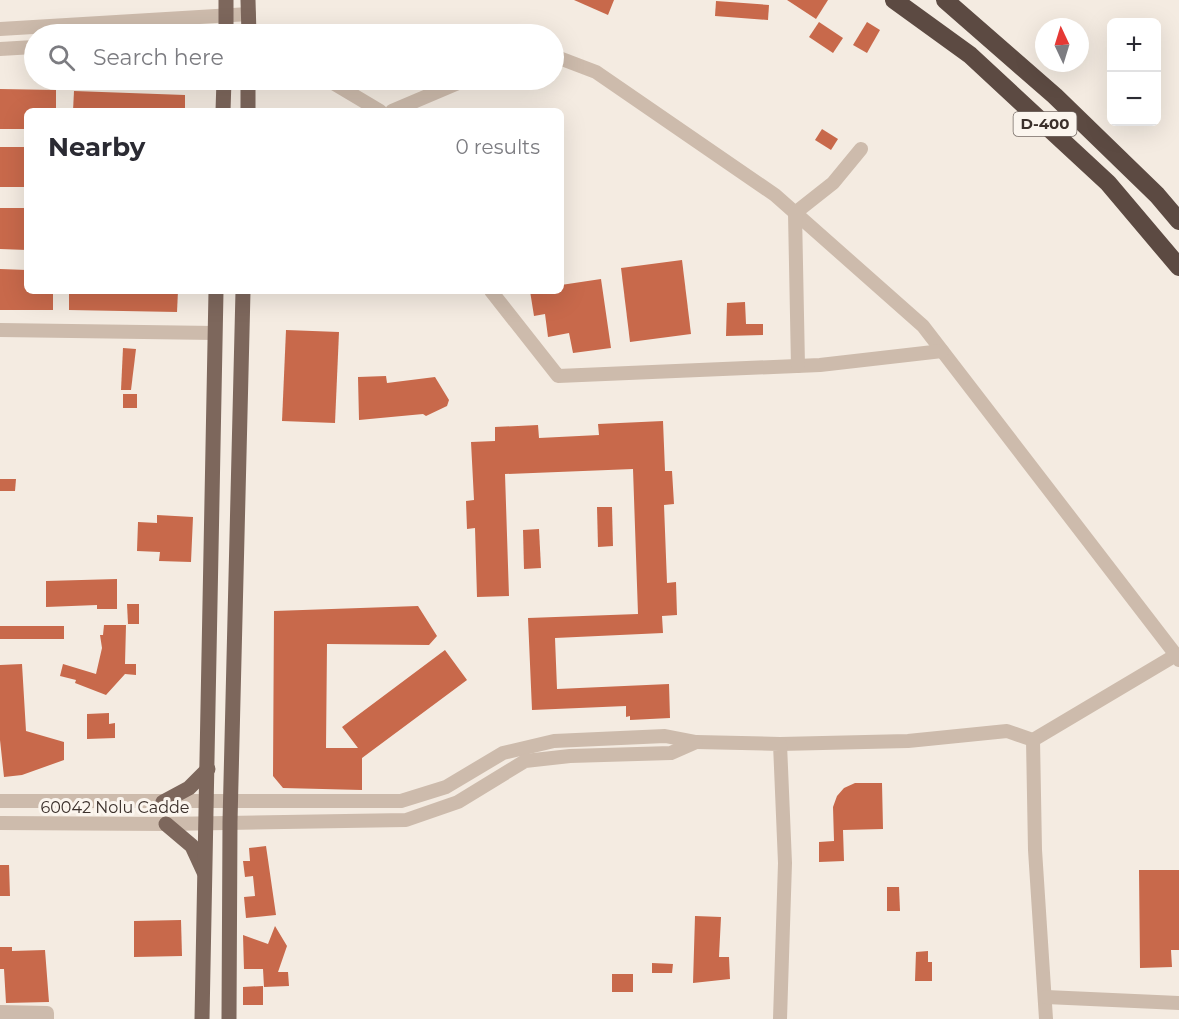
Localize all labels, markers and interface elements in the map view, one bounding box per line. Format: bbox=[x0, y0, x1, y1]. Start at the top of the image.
north arrow bbox=[1035, 18, 1089, 72]
map controls bbox=[1107, 18, 1161, 126]
button: + bbox=[1107, 18, 1161, 72]
search box bbox=[24, 24, 564, 90]
icon: search bbox=[45, 41, 78, 74]
text: Search here bbox=[93, 44, 224, 71]
button: − bbox=[1107, 72, 1161, 126]
road number: D-400 bbox=[1014, 112, 1076, 136]
text: Nearby bbox=[48, 131, 145, 163]
text: 0 results bbox=[455, 135, 540, 159]
street label: 60042 Nolu Cadde bbox=[40, 798, 190, 817]

